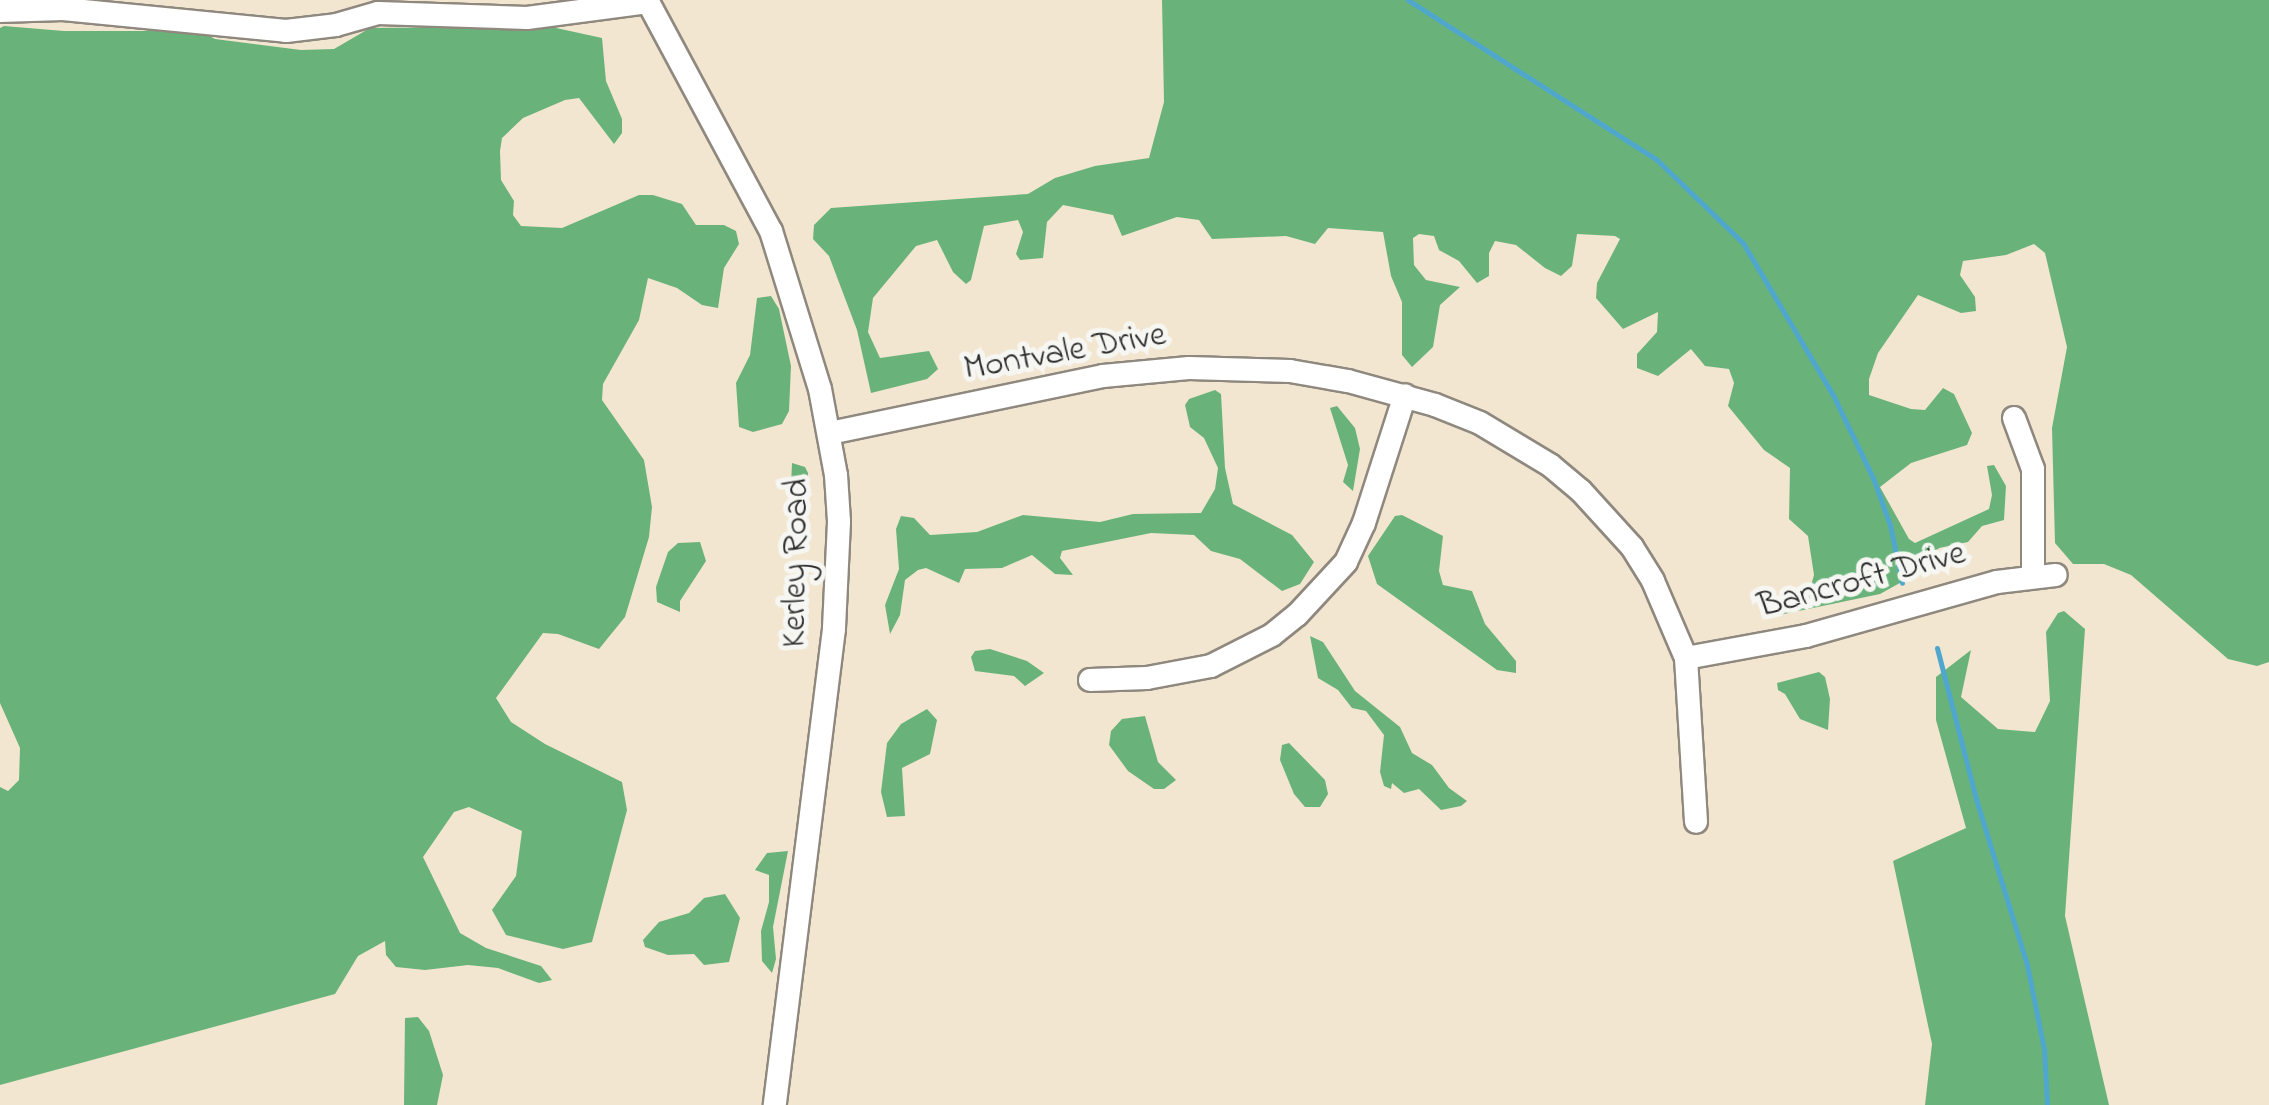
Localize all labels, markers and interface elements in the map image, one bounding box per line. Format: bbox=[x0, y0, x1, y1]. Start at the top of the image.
street label: Montvale Drive bbox=[961, 315, 1169, 391]
street label: Kerley Road bbox=[775, 478, 819, 648]
street label: Bancroft Drive bbox=[1754, 533, 1970, 629]

